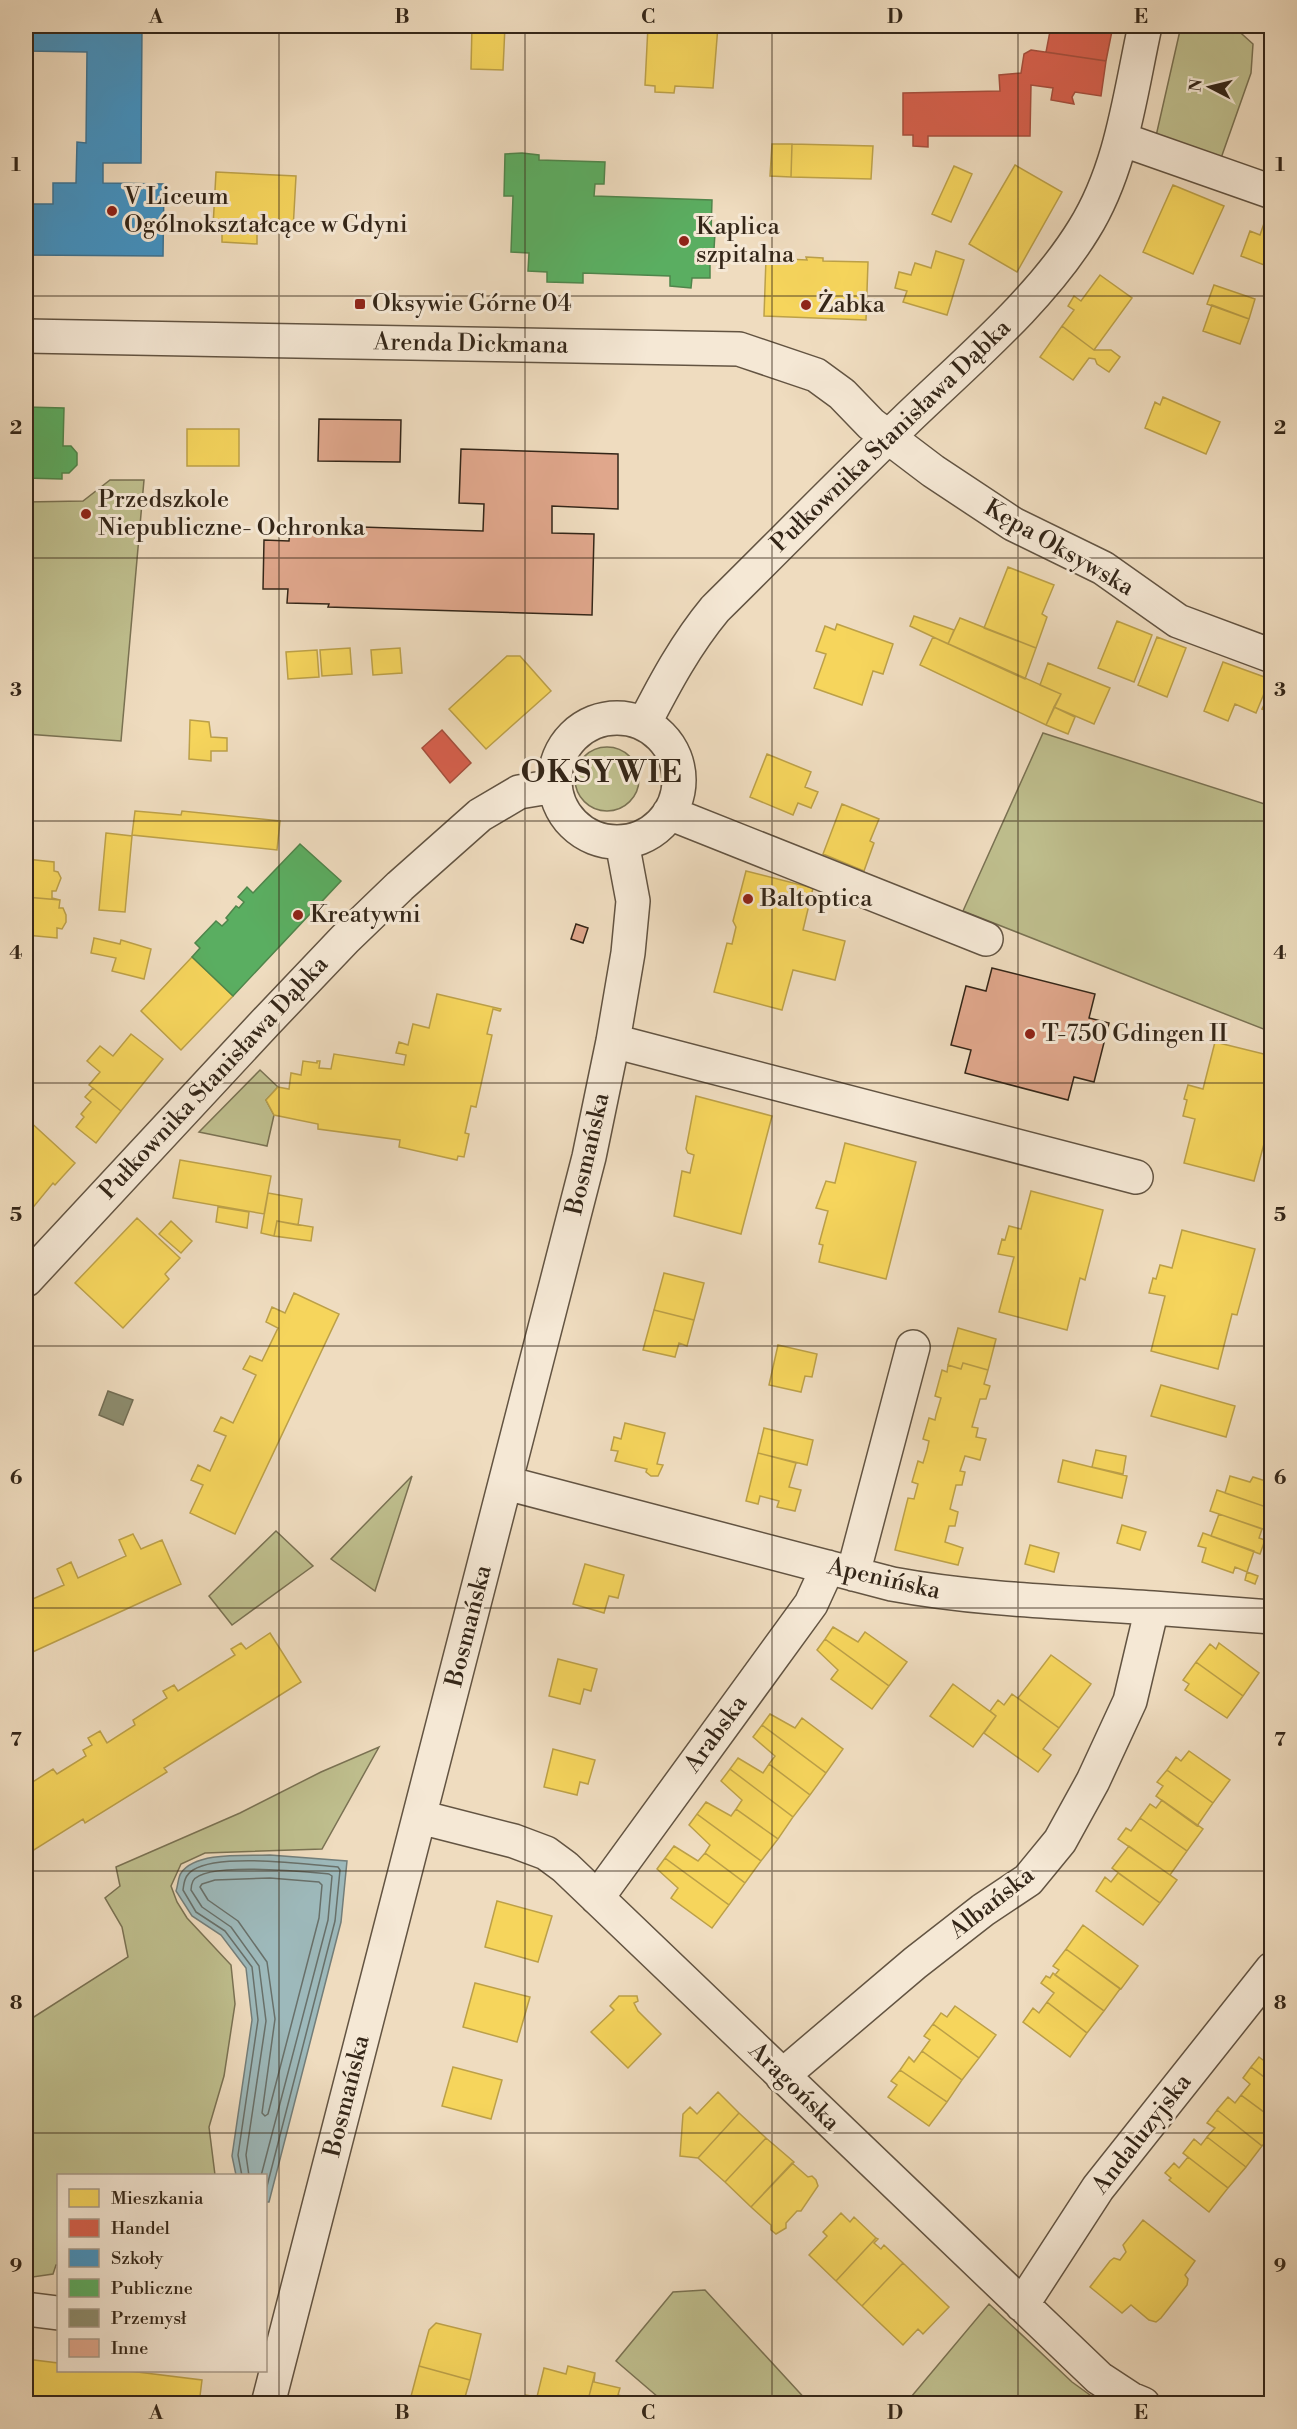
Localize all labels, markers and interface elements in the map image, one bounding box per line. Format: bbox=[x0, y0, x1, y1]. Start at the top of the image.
text: A bbox=[148, 5, 164, 30]
text: B bbox=[394, 5, 410, 30]
text: C bbox=[641, 5, 655, 30]
text: D bbox=[887, 5, 903, 30]
text: E bbox=[1134, 5, 1148, 30]
north arrow bbox=[1180, 57, 1240, 117]
text: N bbox=[1185, 77, 1207, 93]
text: 1 bbox=[11, 153, 21, 178]
text: 1 bbox=[1275, 153, 1285, 178]
place label: V Liceum Ogólnokształcące w Gdyni bbox=[123, 182, 408, 240]
marker: V Liceum Ogólnokształcące w Gdyni bbox=[105, 204, 119, 218]
place label: Kaplica szpitalna bbox=[696, 212, 795, 270]
marker: Kaplica szpitalna bbox=[677, 234, 691, 248]
place label: Oksywie Górne 04 bbox=[372, 289, 572, 319]
place label: Żabka bbox=[818, 289, 886, 320]
marker: Oksywie Górne 04 bbox=[353, 297, 367, 311]
marker: Żabka bbox=[799, 298, 813, 312]
street label: Pułkownika Stanisława Dąbka bbox=[765, 313, 1018, 559]
street label: Arenda Dickmana bbox=[372, 327, 569, 361]
text: 2 bbox=[10, 416, 22, 441]
text: 2 bbox=[1274, 416, 1286, 441]
place label: Przedszkole Niepubliczne- Ochronka bbox=[98, 485, 366, 543]
street label: Kępa Oksywska bbox=[979, 493, 1140, 603]
marker: Przedszkole Niepubliczne- Ochronka bbox=[79, 507, 93, 521]
text: 3 bbox=[10, 678, 22, 703]
text: 3 bbox=[1274, 678, 1286, 703]
district label: OKSYWIE bbox=[521, 754, 683, 792]
place label: Baltoptica bbox=[759, 884, 873, 914]
marker: Baltoptica bbox=[741, 892, 755, 906]
place label: Kreatywni bbox=[310, 900, 421, 930]
marker: Kreatywni bbox=[291, 908, 305, 922]
text: 4 bbox=[9, 941, 23, 966]
text: 4 bbox=[1273, 941, 1287, 966]
street label: Pułkownika Stanisława Dąbka bbox=[93, 949, 335, 1206]
place label: T-750 Gdingen II bbox=[1042, 1019, 1228, 1049]
marker: T-750 Gdingen II bbox=[1023, 1027, 1037, 1041]
street label: Bosmańska bbox=[559, 1089, 617, 1219]
text: 5 bbox=[10, 1203, 22, 1228]
text: 5 bbox=[1274, 1203, 1286, 1228]
text: 6 bbox=[10, 1466, 23, 1491]
text: 6 bbox=[1274, 1466, 1287, 1491]
street label: Apenińska bbox=[824, 1551, 944, 1607]
street label: Bosmańska bbox=[439, 1561, 499, 1691]
street label: Arabska bbox=[677, 1689, 755, 1779]
text: 7 bbox=[10, 1728, 22, 1753]
text: 7 bbox=[1274, 1728, 1286, 1753]
street label: Albańska bbox=[943, 1860, 1041, 1946]
text: 8 bbox=[10, 1991, 23, 2016]
text: 8 bbox=[1274, 1991, 1287, 2016]
street label: Bosmańska bbox=[317, 2031, 377, 2161]
street label: Aragońska bbox=[741, 2036, 846, 2138]
street label: Andaluzyjska bbox=[1085, 2067, 1199, 2201]
legend bbox=[57, 2174, 267, 2372]
text: Mieszkania bbox=[111, 2187, 204, 2210]
text: Handel bbox=[111, 2217, 171, 2240]
text: Szkoły bbox=[111, 2247, 164, 2270]
text: 9 bbox=[10, 2254, 22, 2279]
text: 9 bbox=[1274, 2254, 1286, 2279]
text: Publiczne bbox=[111, 2277, 193, 2300]
text: Przemysł bbox=[111, 2307, 187, 2330]
text: Inne bbox=[111, 2337, 148, 2360]
text: A bbox=[148, 2401, 164, 2426]
text: B bbox=[394, 2401, 410, 2426]
text: C bbox=[641, 2401, 655, 2426]
text: D bbox=[887, 2401, 903, 2426]
text: E bbox=[1134, 2401, 1148, 2426]

